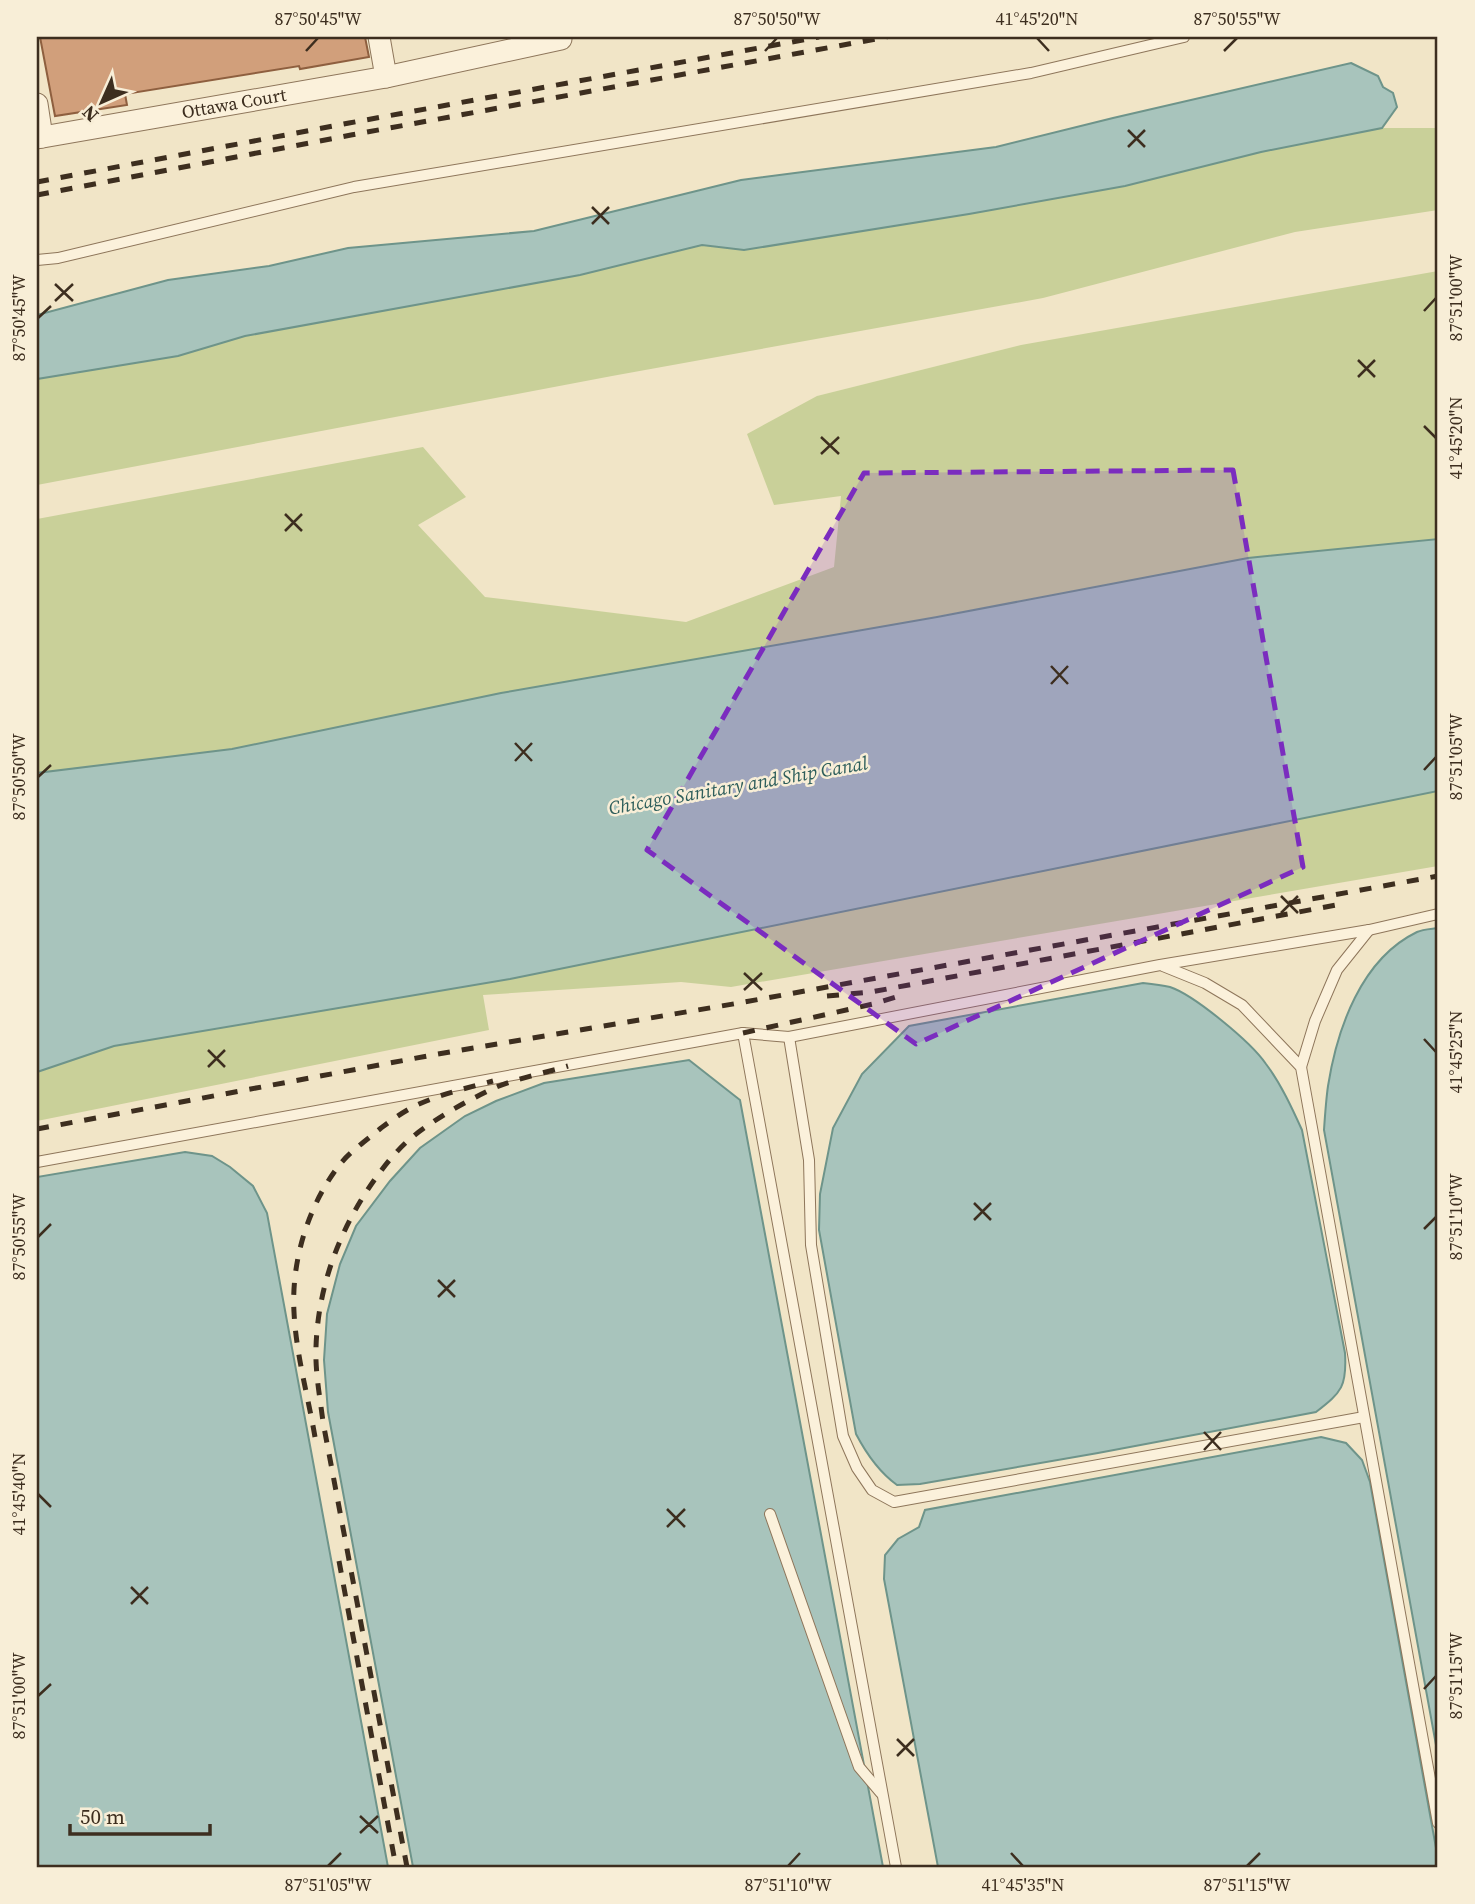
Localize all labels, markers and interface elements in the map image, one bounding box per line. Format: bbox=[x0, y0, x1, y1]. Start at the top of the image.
text: 87°50'45"W bbox=[275, 6, 362, 31]
text: 87°50'50"W bbox=[734, 6, 821, 31]
text: 41°45'20"N bbox=[996, 6, 1078, 31]
text: 87°50'55"W bbox=[1194, 6, 1281, 31]
north arrow bbox=[66, 66, 136, 136]
street label: Ottawa Court bbox=[180, 82, 288, 124]
text: N bbox=[76, 100, 104, 128]
text: 87°51'00"W bbox=[1443, 254, 1468, 341]
text: 87°50'45"W bbox=[6, 274, 31, 361]
text: 41°45'20"N bbox=[1443, 397, 1468, 479]
text: 87°51'05"W bbox=[1443, 713, 1468, 800]
text: 87°50'50"W bbox=[6, 733, 31, 820]
water label: Chicago Sanitary and Ship Canal bbox=[606, 749, 870, 821]
text: 41°45'25"N bbox=[1443, 1011, 1468, 1093]
text: 87°51'10"W bbox=[1443, 1173, 1468, 1260]
text: 87°50'55"W bbox=[6, 1193, 31, 1280]
text: 41°45'40"N bbox=[6, 1453, 31, 1535]
text: 87°51'15"W bbox=[1443, 1632, 1468, 1719]
text: 87°51'00"W bbox=[6, 1652, 31, 1739]
scale bar bbox=[70, 1792, 210, 1836]
text: 50 m bbox=[80, 1802, 125, 1831]
text: 87°51'05"W bbox=[285, 1872, 372, 1897]
text: 87°51'10"W bbox=[745, 1872, 832, 1897]
text: 41°45'35"N bbox=[982, 1872, 1064, 1897]
text: 87°51'15"W bbox=[1204, 1872, 1291, 1897]

